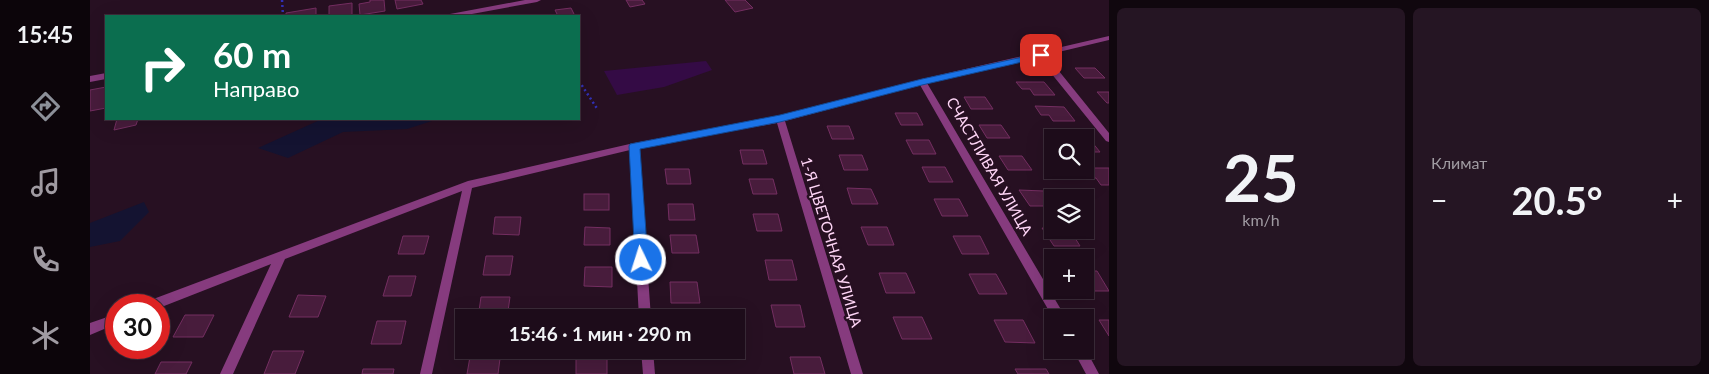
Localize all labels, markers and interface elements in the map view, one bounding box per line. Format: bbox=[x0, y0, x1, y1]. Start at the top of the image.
text: 15:45 bbox=[17, 21, 73, 48]
text: 60 m bbox=[213, 33, 291, 75]
pin bbox=[1020, 34, 1062, 76]
icon: right bbox=[130, 35, 195, 100]
icon: arrive bbox=[1027, 41, 1055, 69]
text: Направо bbox=[213, 75, 299, 102]
icon: directions bbox=[28, 89, 63, 124]
street label: СЧАСТЛИВАЯ УЛИЦА bbox=[943, 94, 1037, 239]
map controls bbox=[1044, 129, 1094, 359]
button: search bbox=[1044, 129, 1094, 179]
text: 25 bbox=[1223, 138, 1299, 216]
text: Климат bbox=[1431, 153, 1487, 172]
street label: 1-Я ЦВЕТОЧНАЯ УЛИЦА bbox=[798, 155, 867, 330]
icon: music bbox=[28, 165, 63, 200]
text: 20.5° bbox=[1512, 177, 1602, 223]
text: − bbox=[1431, 183, 1447, 217]
text: + bbox=[1667, 183, 1683, 217]
button: layers bbox=[1044, 189, 1094, 239]
text: km/h bbox=[1242, 210, 1280, 229]
position arrow bbox=[614, 233, 666, 285]
icon: phone bbox=[28, 242, 63, 277]
button: + bbox=[1044, 249, 1094, 299]
speed limit sign: 30 bbox=[105, 294, 170, 359]
button: − bbox=[1044, 309, 1094, 359]
icon: climate bbox=[28, 318, 63, 353]
text: 15:46 · 1 мин · 290 m bbox=[509, 322, 691, 345]

